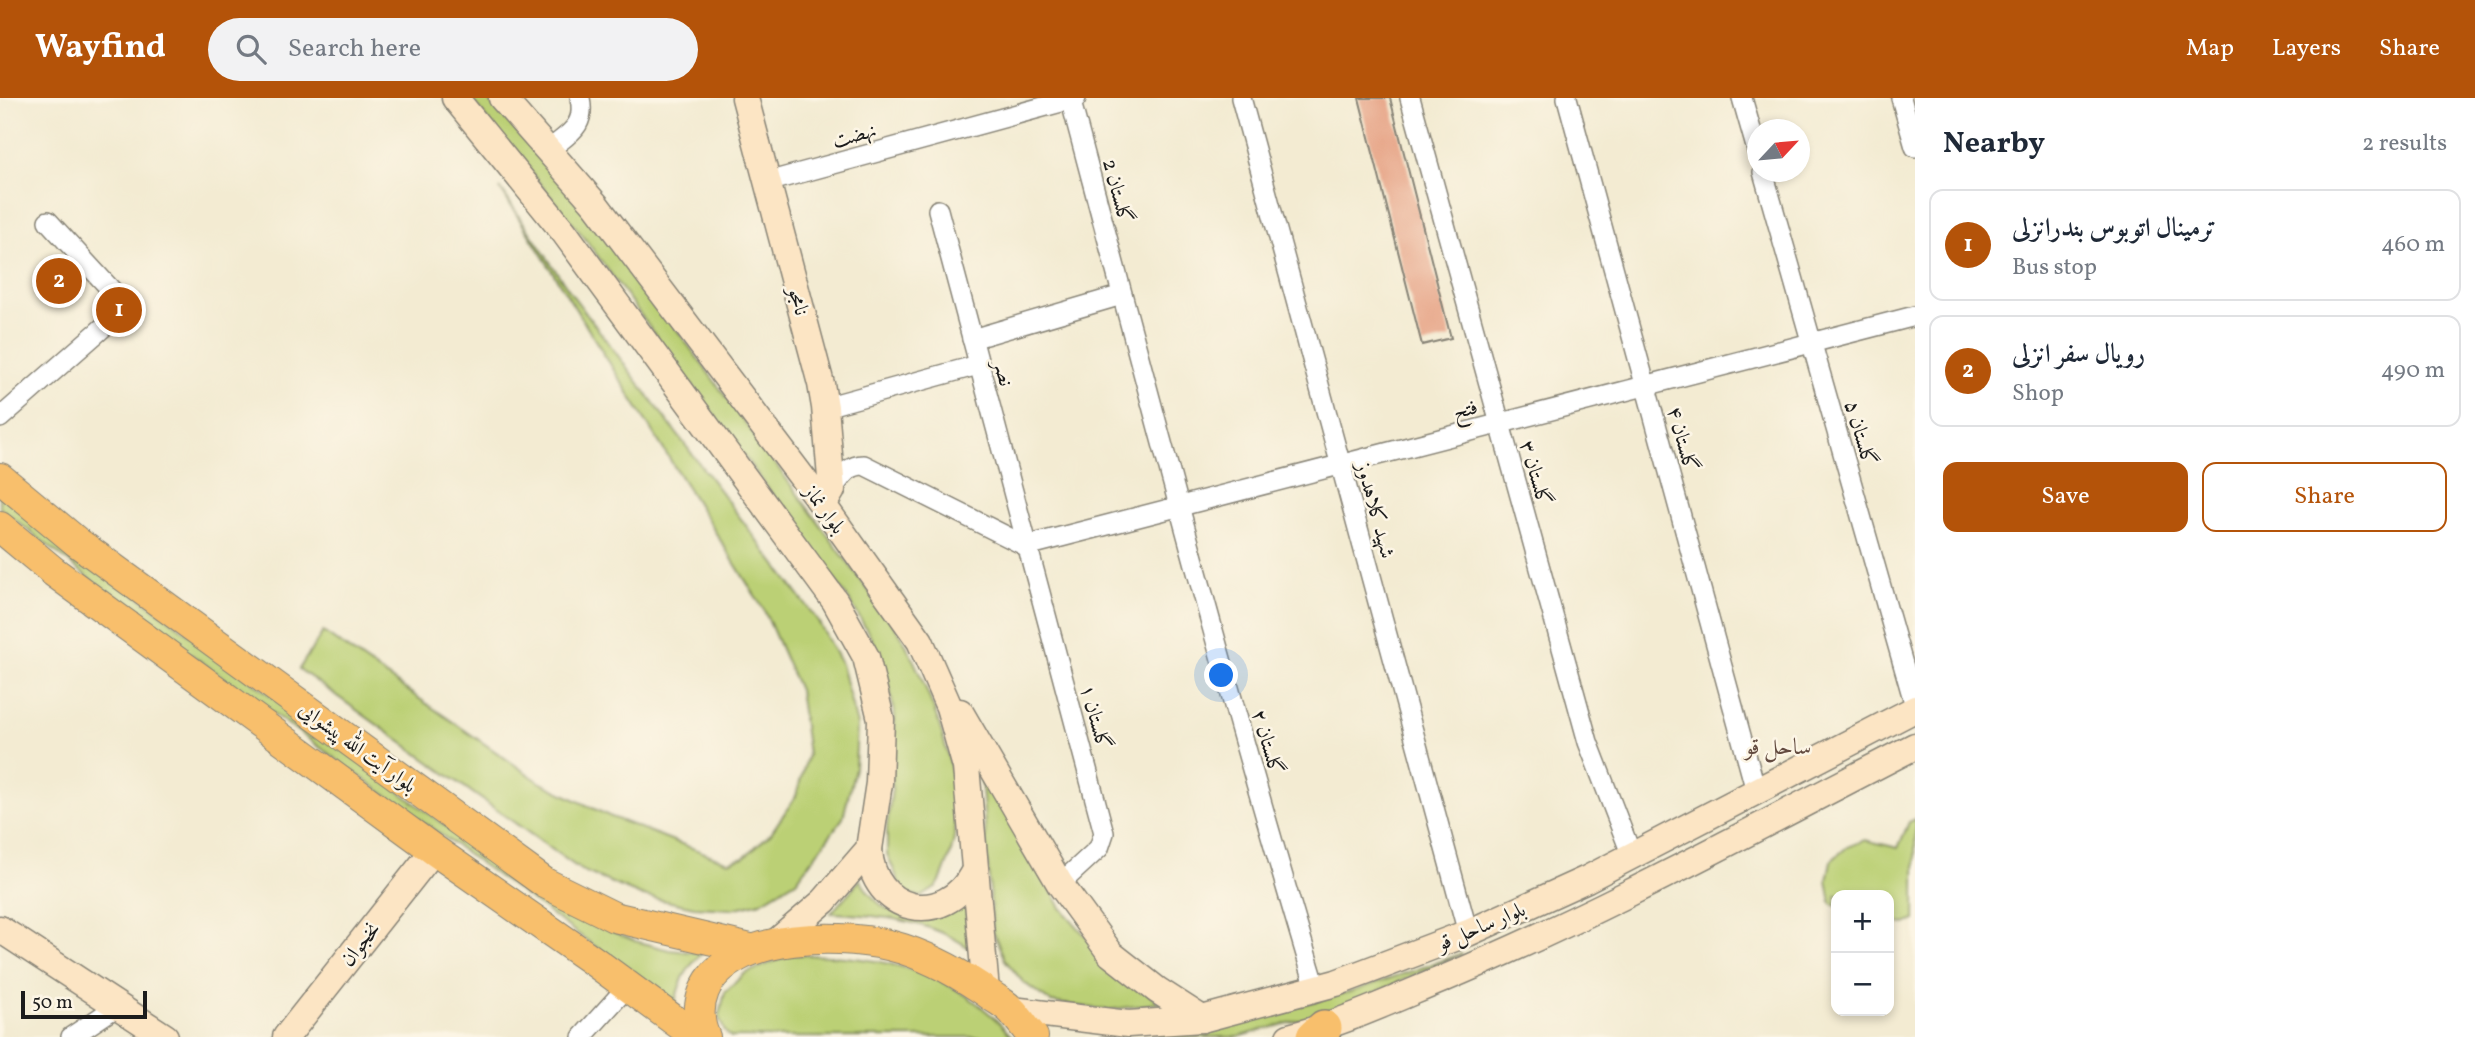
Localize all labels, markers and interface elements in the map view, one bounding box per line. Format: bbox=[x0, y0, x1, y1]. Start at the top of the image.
search box bbox=[208, 18, 698, 81]
text: Wayfind bbox=[35, 26, 166, 72]
icon: search bbox=[232, 30, 270, 68]
text: Search here bbox=[288, 31, 421, 67]
text: Map bbox=[2186, 32, 2234, 66]
text: Layers bbox=[2272, 32, 2341, 66]
text: Share bbox=[2379, 32, 2440, 66]
street label: نهضت bbox=[829, 117, 880, 156]
north arrow bbox=[1747, 119, 1810, 182]
text: Nearby bbox=[1943, 123, 2045, 165]
text: 2 results bbox=[2362, 128, 2447, 160]
street label: گلستان 2 bbox=[1094, 156, 1139, 227]
text: ترمینال اتوبوس بندرانزلی bbox=[2012, 211, 2216, 247]
text: 1 bbox=[1963, 229, 1973, 261]
text: 460 m bbox=[2381, 229, 2445, 261]
text: Bus stop bbox=[2012, 252, 2097, 284]
pin: 2 bbox=[36, 255, 82, 307]
street label: نامجو bbox=[779, 282, 815, 319]
pin: 1 bbox=[96, 284, 142, 336]
text: رویال سفر انزلی bbox=[2012, 337, 2145, 373]
street label: نصر bbox=[985, 355, 1020, 390]
text: 2 bbox=[1962, 355, 1974, 387]
text: 490 m bbox=[2381, 355, 2445, 387]
text: Shop bbox=[2012, 378, 2064, 410]
street label: فتح bbox=[1450, 393, 1482, 430]
street label: گلستان ۵ bbox=[1836, 397, 1883, 469]
street label: گلستان ۴ bbox=[1659, 403, 1704, 475]
street label: گلستان ۳ bbox=[1511, 437, 1558, 509]
street label: شهید کلاهدوز bbox=[1347, 457, 1401, 562]
button: Save bbox=[1943, 462, 2188, 532]
button: Share bbox=[2202, 462, 2447, 532]
street label: بلوار نماز bbox=[795, 477, 852, 541]
your location bbox=[1204, 658, 1238, 692]
street label: گلستان ۱ bbox=[1072, 681, 1117, 753]
street label: بلوار آیت الله پیشوایی bbox=[292, 692, 424, 801]
street label: گلستان ۲ bbox=[1243, 706, 1290, 778]
district label: ساحل قو bbox=[1743, 732, 1811, 764]
map controls bbox=[1831, 890, 1894, 1016]
button: + bbox=[1831, 890, 1894, 953]
street label: بلوار ساحل قو bbox=[1431, 896, 1530, 960]
street label: نخجوان bbox=[334, 916, 388, 974]
button: − bbox=[1831, 953, 1894, 1016]
scale bar bbox=[21, 988, 147, 1020]
text: 50 m bbox=[32, 990, 73, 1016]

